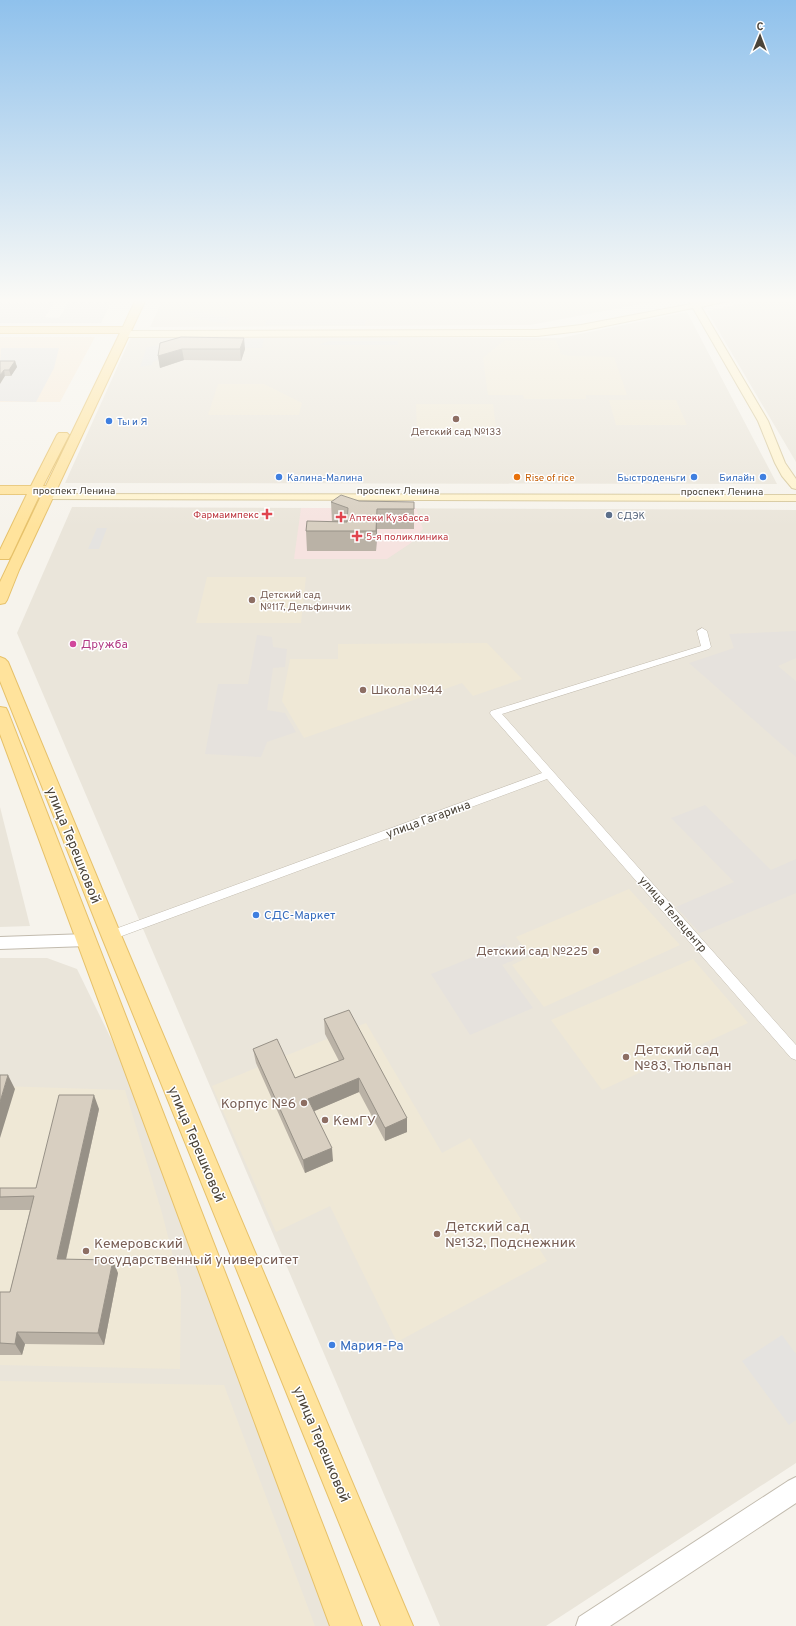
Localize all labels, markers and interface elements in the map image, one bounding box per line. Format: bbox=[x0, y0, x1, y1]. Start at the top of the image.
north arrow bbox=[740, 16, 780, 56]
text: С bbox=[757, 20, 764, 34]
marker: Детский сад №133 bbox=[451, 414, 461, 424]
marker: Ты и Я bbox=[104, 416, 114, 426]
place label: Ты и Я bbox=[117, 416, 147, 429]
place label: Детский сад №133 bbox=[411, 426, 501, 439]
marker: Калина-Малина bbox=[274, 472, 284, 482]
place label: Калина-Малина bbox=[287, 472, 363, 485]
marker: Rise of rice bbox=[512, 472, 522, 482]
place label: Rise of rice bbox=[525, 472, 575, 485]
place label: Быстроденьги bbox=[617, 472, 686, 485]
marker: Быстроденьги bbox=[689, 472, 699, 482]
place label: Билайн bbox=[719, 472, 755, 485]
marker: Билайн bbox=[758, 472, 768, 482]
street label: проспект Ленина bbox=[33, 485, 115, 498]
street label: проспект Ленина bbox=[357, 485, 439, 498]
street label: проспект Ленина bbox=[681, 486, 763, 499]
place label: Фармаимпекс bbox=[193, 509, 259, 522]
marker: Фармаимпекс bbox=[262, 509, 272, 519]
marker: СДЭК bbox=[604, 510, 614, 520]
place label: СДЭК bbox=[617, 510, 645, 523]
marker: Аптеки Кузбасса bbox=[336, 512, 346, 522]
place label: Аптеки Кузбасса bbox=[349, 512, 429, 525]
marker: 5-я поликлиника bbox=[351, 530, 363, 542]
place label: 5-я поликлиника bbox=[366, 531, 448, 544]
place label: Детский сад №117, Дельфинчик bbox=[260, 589, 351, 614]
marker: Детский сад №117, Дельфинчик bbox=[247, 595, 257, 605]
place label: Дружба bbox=[81, 637, 128, 653]
marker: Дружба bbox=[68, 639, 78, 649]
place label: Школа №44 bbox=[371, 683, 442, 699]
marker: Школа №44 bbox=[358, 685, 368, 695]
street label: улица Терешковой bbox=[41, 785, 104, 906]
street label: улица Гагарина bbox=[384, 797, 473, 843]
street label: улица Телецентр bbox=[634, 873, 710, 957]
place label: СДС-Маркет bbox=[264, 908, 336, 924]
marker: СДС-Маркет bbox=[251, 910, 261, 920]
place label: Детский сад №225 bbox=[476, 944, 588, 960]
marker: Детский сад №225 bbox=[591, 946, 601, 956]
place label: Детский сад №83, Тюльпан bbox=[634, 1042, 732, 1075]
marker: Детский сад №83, Тюльпан bbox=[621, 1052, 631, 1062]
street label: улица Терешковой bbox=[164, 1084, 228, 1205]
place label: Корпус №6 bbox=[221, 1096, 296, 1113]
marker: Корпус №6 bbox=[299, 1098, 309, 1108]
place label: КемГУ bbox=[333, 1113, 376, 1130]
marker: КемГУ bbox=[320, 1115, 330, 1125]
place label: Детский сад №132, Подснежник bbox=[445, 1219, 576, 1252]
marker: Детский сад №132, Подснежник bbox=[432, 1229, 442, 1239]
place label: Кемеровский государственный университет bbox=[94, 1236, 299, 1269]
marker: Кемеровский государственный университет bbox=[81, 1246, 91, 1256]
place label: Мария-Ра bbox=[340, 1338, 404, 1355]
marker: Мария-Ра bbox=[327, 1340, 337, 1350]
street label: улица Терешковой bbox=[289, 1384, 353, 1505]

